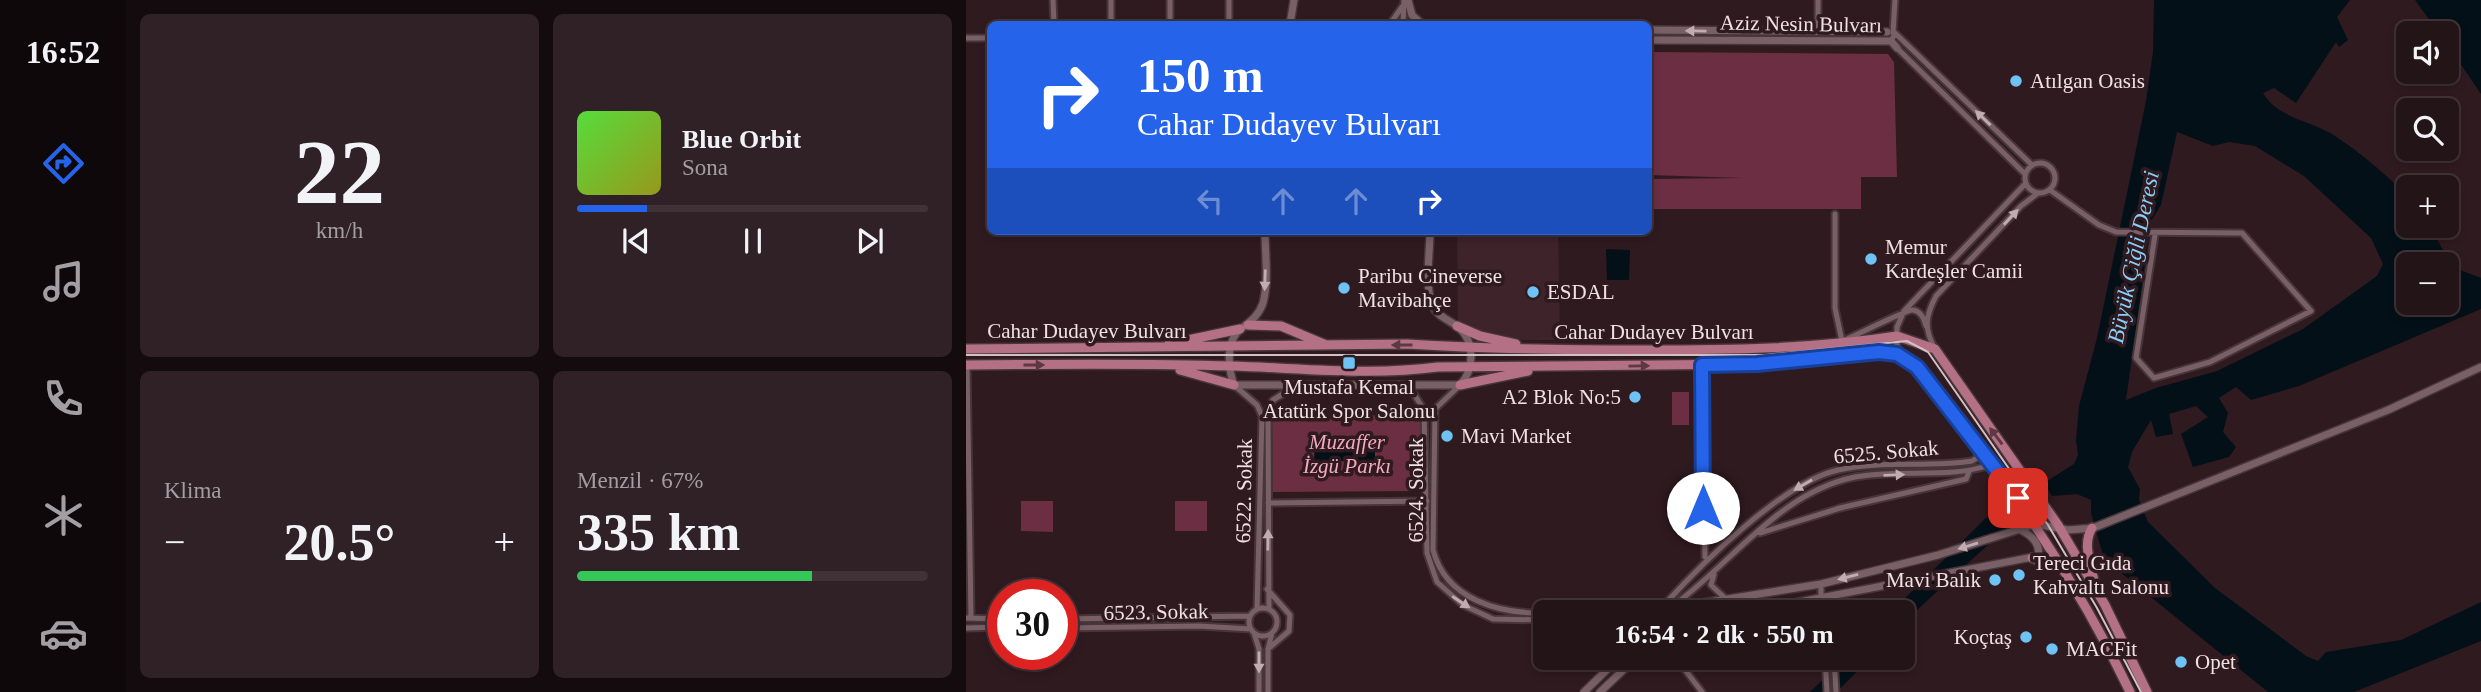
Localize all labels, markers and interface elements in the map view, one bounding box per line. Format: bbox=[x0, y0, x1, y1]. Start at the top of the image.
street label: Aziz Nesin Bulvarı bbox=[1720, 11, 1882, 37]
map controls bbox=[2396, 21, 2459, 315]
button: sound bbox=[2396, 21, 2459, 84]
one-way arrow bbox=[1685, 25, 1707, 37]
text: 16:52 bbox=[26, 34, 100, 70]
text: 150 m bbox=[1137, 48, 1264, 103]
icon: right bbox=[1022, 49, 1113, 140]
place label: Atılgan Oasis bbox=[2030, 69, 2145, 93]
marker: Atılgan Oasis bbox=[2008, 73, 2024, 89]
button: search bbox=[2396, 98, 2459, 161]
text: Cahar Dudayev Bulvarı bbox=[1137, 106, 1441, 142]
one-way arrow bbox=[1975, 110, 1992, 126]
text: 22 bbox=[294, 122, 385, 223]
text: Blue Orbit bbox=[682, 125, 801, 154]
icon: directions bbox=[39, 139, 88, 188]
text: Sona bbox=[682, 155, 728, 180]
water label: Büyük Çiğli Deresi bbox=[2103, 169, 2164, 346]
button: + bbox=[2396, 175, 2459, 238]
icon: left bbox=[1191, 182, 1229, 220]
icon: ahead bbox=[1264, 182, 1302, 220]
icon: ahead bbox=[1337, 182, 1375, 220]
icon: right bbox=[1410, 182, 1448, 220]
one-way arrow bbox=[2002, 209, 2018, 226]
text: km/h bbox=[316, 218, 363, 243]
icon: previous bbox=[617, 222, 655, 260]
icon: pause bbox=[734, 222, 772, 260]
icon: next bbox=[851, 222, 889, 260]
place label: Memur Kardeşler Camii bbox=[1885, 235, 2023, 283]
marker: Memur Kardeşler Camii bbox=[1863, 251, 1879, 267]
button: − bbox=[2396, 252, 2459, 315]
icon: music bbox=[39, 257, 88, 306]
place label: Paribu Cineverse Mavibahçe bbox=[1358, 264, 1502, 312]
one-way arrow bbox=[1259, 270, 1270, 292]
marker: Paribu Cineverse Mavibahçe bbox=[1336, 280, 1352, 296]
place label: ESDAL bbox=[1547, 280, 1615, 304]
marker: ESDAL bbox=[1525, 284, 1541, 300]
street label: Cahar Dudayev Bulvarı bbox=[987, 319, 1187, 343]
street label: Cahar Dudayev Bulvarı bbox=[1554, 320, 1754, 344]
one-way arrow bbox=[1390, 339, 1412, 351]
marker: Mustafa Kemal Atatürk Spor Salonu bbox=[1341, 355, 1357, 371]
one-way arrow bbox=[1023, 359, 1045, 371]
one-way arrow bbox=[1629, 360, 1651, 371]
icon: phone bbox=[39, 374, 88, 423]
place label: Mustafa Kemal Atatürk Spor Salonu bbox=[1263, 375, 1436, 423]
place label: A2 Blok No:5 bbox=[1502, 385, 1621, 409]
marker: A2 Blok No:5 bbox=[1627, 389, 1643, 405]
place label: Mavi Market bbox=[1461, 424, 1571, 448]
one-way arrow bbox=[1989, 427, 2003, 445]
marker: Mavi Market bbox=[1439, 428, 1455, 444]
park label: Muzaffer İzgü Parkı bbox=[1302, 430, 1391, 478]
street label: 6525. Sokak bbox=[1833, 435, 1940, 469]
street label: 6524. Sokak bbox=[1404, 437, 1428, 543]
street label: 6522. Sokak bbox=[1231, 438, 1257, 544]
text: Menzil · 67% bbox=[577, 468, 703, 493]
pin bbox=[1988, 468, 2048, 528]
one-way arrow bbox=[1884, 469, 1906, 480]
position arrow bbox=[1666, 471, 1740, 545]
text: Klima bbox=[164, 478, 222, 503]
one-way arrow bbox=[1794, 479, 1813, 491]
icon: arrive bbox=[1999, 479, 2037, 517]
icon: climate bbox=[39, 491, 88, 540]
text: 335 km bbox=[577, 504, 740, 561]
text: 20.5° bbox=[284, 514, 395, 571]
text: − bbox=[164, 521, 185, 563]
text: + bbox=[494, 521, 515, 563]
one-way arrow bbox=[1262, 529, 1273, 551]
one-way arrow bbox=[1957, 542, 1978, 552]
place label: Tereci Gıda Kahvaltı Salonu bbox=[2033, 551, 2169, 599]
marker: Tereci Gıda Kahvaltı Salonu bbox=[2011, 567, 2027, 583]
place label: Mavi Balık bbox=[1886, 568, 1981, 592]
one-way arrow bbox=[1837, 572, 1859, 583]
marker: Mavi Balık bbox=[1987, 572, 2003, 588]
speed limit sign: 30 bbox=[987, 579, 1078, 670]
one-way arrow bbox=[1451, 595, 1471, 608]
street label: 6523. Sokak bbox=[1103, 599, 1209, 625]
icon: car bbox=[39, 609, 88, 658]
text: 16:54 · 2 dk · 550 m bbox=[1614, 620, 1834, 649]
place label: Koçtaş bbox=[1954, 625, 2012, 649]
marker: Koçtaş bbox=[2018, 629, 2034, 645]
place label: MACFit bbox=[2066, 637, 2137, 661]
marker: MACFit bbox=[2044, 641, 2060, 657]
place label: Opet bbox=[2195, 650, 2236, 674]
one-way arrow bbox=[1253, 651, 1265, 673]
marker: Opet bbox=[2173, 654, 2189, 670]

